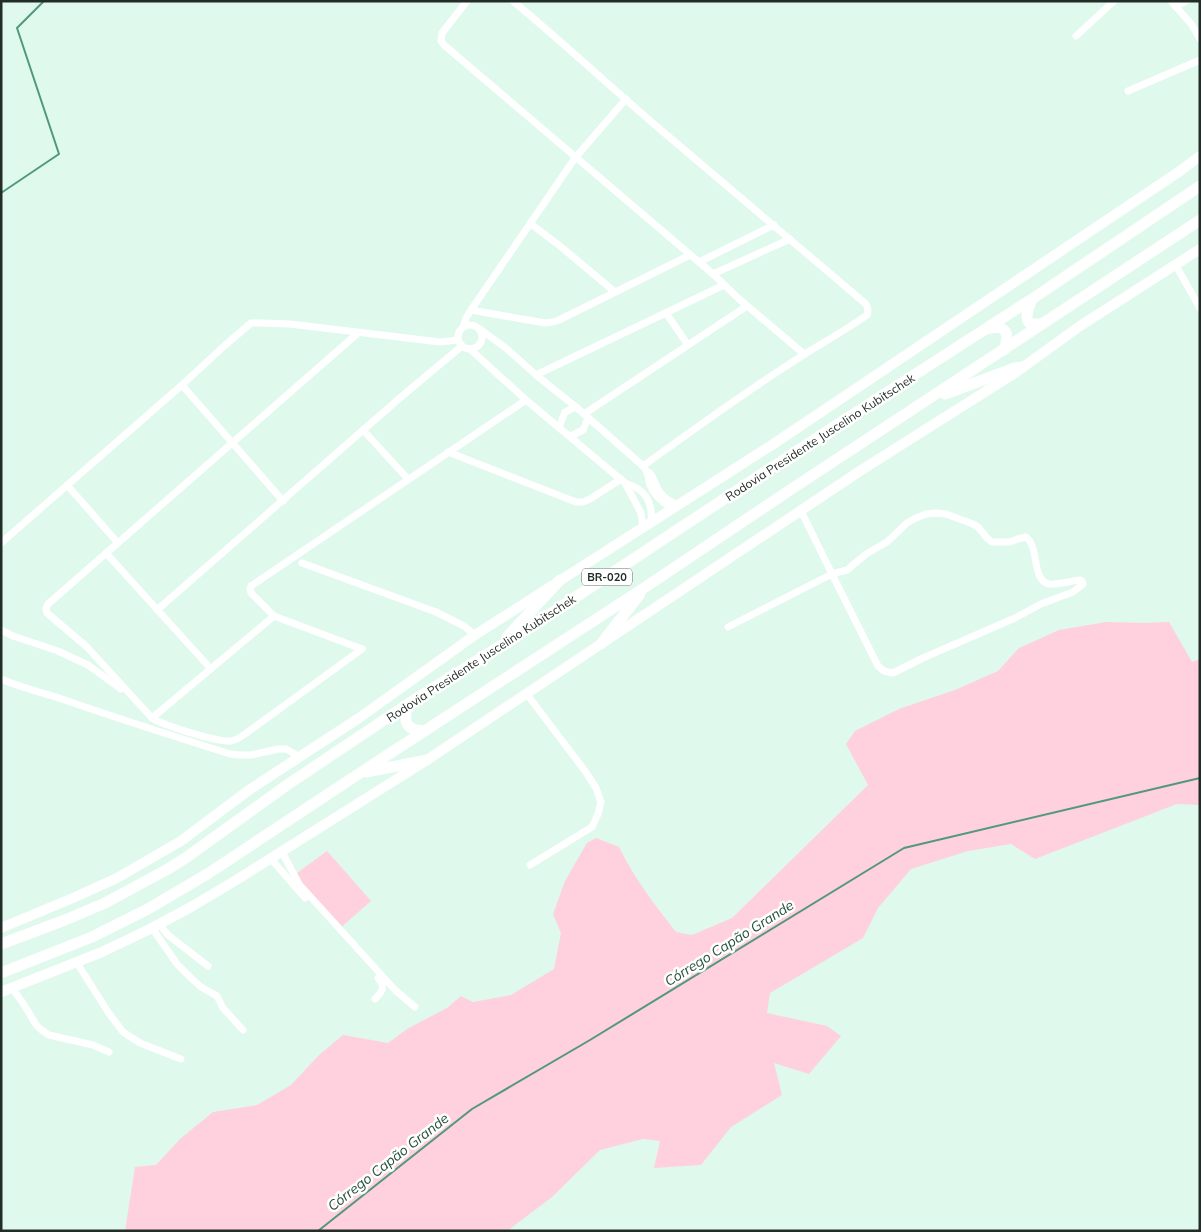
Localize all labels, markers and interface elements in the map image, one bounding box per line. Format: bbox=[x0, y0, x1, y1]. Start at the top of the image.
street label: Rodovia Presidente Juscelino Kubitschek bbox=[723, 370, 918, 504]
road number: BR-020 bbox=[582, 568, 632, 586]
street label: Rodovia Presidente Juscelino Kubitschek bbox=[384, 591, 579, 725]
water label: Córrego Capão Grande bbox=[661, 896, 797, 990]
water label: Córrego Capão Grande bbox=[324, 1109, 453, 1215]

